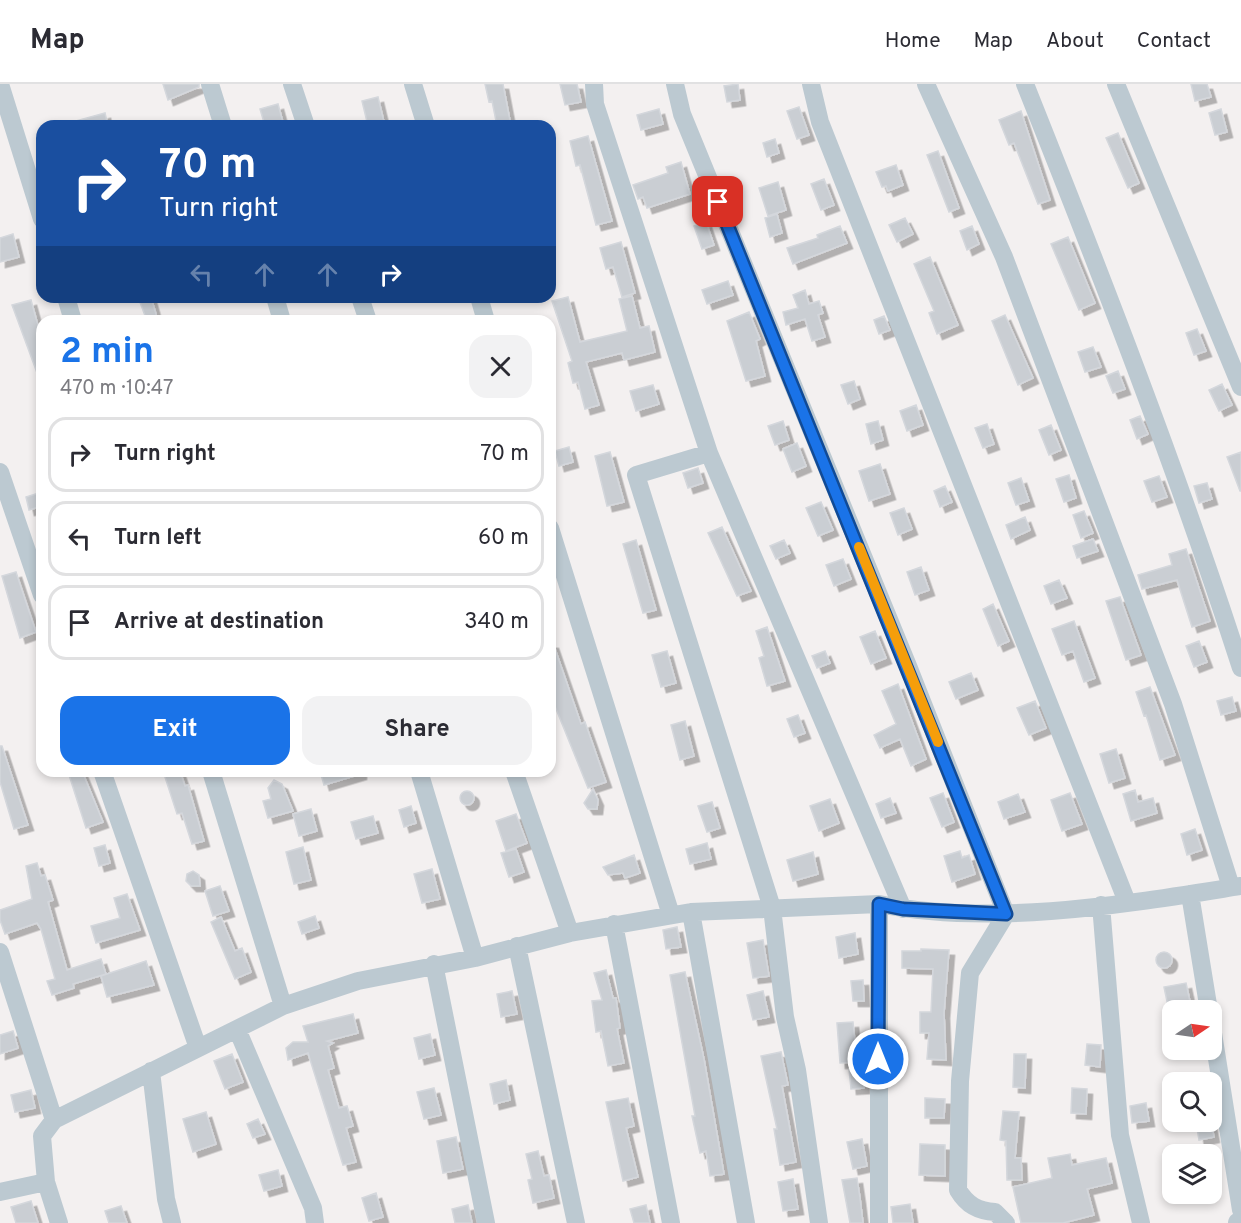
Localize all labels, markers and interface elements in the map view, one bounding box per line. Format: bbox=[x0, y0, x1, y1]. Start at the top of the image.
text: Map bbox=[30, 23, 85, 59]
text: Home bbox=[885, 28, 941, 55]
text: Map bbox=[974, 28, 1013, 55]
text: About bbox=[1046, 28, 1104, 55]
text: Contact bbox=[1137, 28, 1211, 55]
text: 70 m bbox=[159, 140, 257, 193]
icon: right bbox=[60, 144, 138, 222]
pin bbox=[692, 176, 743, 227]
icon: arrive bbox=[701, 185, 734, 218]
text: Turn right bbox=[159, 192, 278, 226]
icon: left bbox=[185, 258, 218, 291]
icon: ahead bbox=[248, 258, 281, 291]
icon: ahead bbox=[311, 258, 344, 291]
icon: right bbox=[374, 258, 407, 291]
text: 2 min bbox=[60, 330, 154, 376]
button: close bbox=[469, 335, 532, 398]
text: 470 m · 10:47 bbox=[60, 376, 173, 402]
icon: right bbox=[63, 438, 96, 471]
text: Turn right bbox=[114, 441, 216, 468]
text: 70 m bbox=[480, 441, 529, 468]
icon: left bbox=[63, 522, 96, 555]
text: Turn left bbox=[114, 525, 202, 552]
text: 60 m bbox=[478, 525, 529, 552]
icon: arrive bbox=[63, 606, 96, 639]
text: Arrive at destination bbox=[114, 609, 324, 636]
text: 340 m bbox=[464, 609, 529, 636]
button: Exit bbox=[60, 696, 290, 765]
button: Share bbox=[302, 696, 532, 765]
north arrow bbox=[1162, 1000, 1222, 1060]
map controls bbox=[1162, 1000, 1222, 1204]
position arrow bbox=[846, 1027, 910, 1091]
button: search bbox=[1162, 1072, 1222, 1132]
button: layers bbox=[1162, 1144, 1222, 1204]

